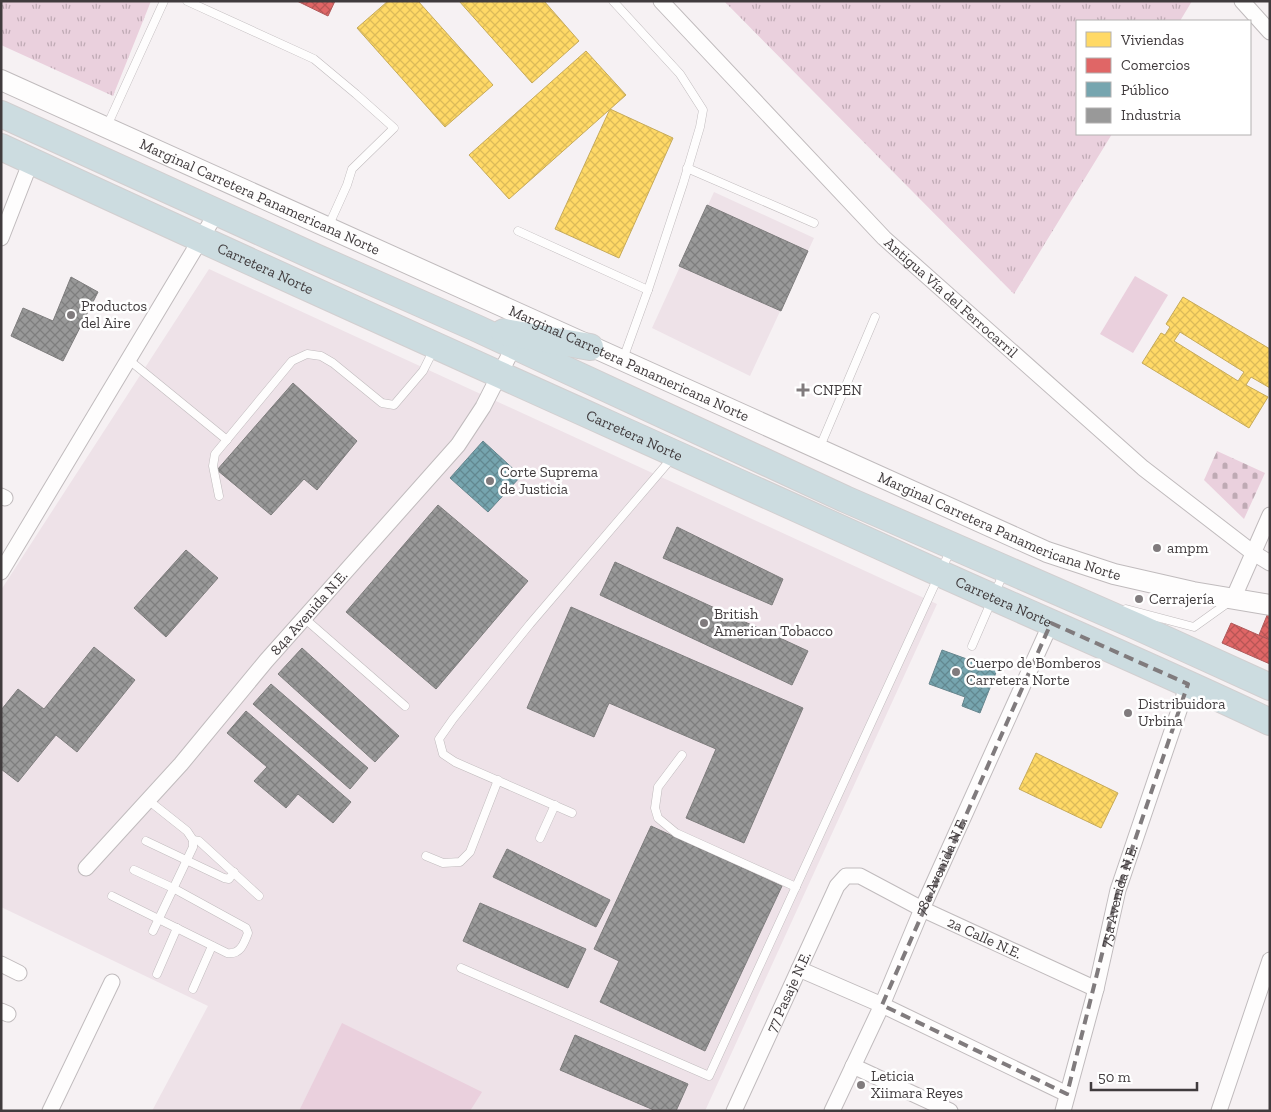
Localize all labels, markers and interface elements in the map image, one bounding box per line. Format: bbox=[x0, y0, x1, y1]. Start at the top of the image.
legend bbox=[1076, 20, 1251, 135]
text: Viviendas bbox=[1120, 31, 1184, 49]
text: Comercios bbox=[1121, 56, 1190, 74]
text: Público bbox=[1121, 81, 1169, 99]
text: Industria bbox=[1121, 106, 1181, 124]
street label: Marginal Carretera Panamericana Norte bbox=[137, 135, 383, 259]
street label: Antigua Vía del Ferrocarril bbox=[881, 234, 1021, 361]
street label: Carretera Norte bbox=[214, 239, 316, 298]
place label: Productos del Aire bbox=[81, 297, 147, 332]
street label: Marginal Carretera Panamericana Norte bbox=[506, 301, 752, 425]
marker: Productos del Aire bbox=[65, 309, 77, 321]
place label: CNPEN bbox=[813, 381, 862, 399]
marker: CNPEN bbox=[797, 384, 809, 396]
street label: Carretera Norte bbox=[583, 406, 685, 465]
place label: Corte Suprema de Justicia bbox=[500, 463, 598, 498]
street label: Marginal Carretera Panamericana Norte bbox=[875, 468, 1123, 584]
marker: Corte Suprema de Justicia bbox=[484, 475, 496, 487]
place label: ampm bbox=[1167, 539, 1208, 557]
marker: ampm bbox=[1151, 542, 1163, 554]
street label: 84a Avenida N.E. bbox=[266, 567, 351, 659]
street label: Carretera Norte bbox=[953, 573, 1055, 631]
place label: Cerrajería bbox=[1149, 590, 1214, 608]
marker: Cerrajería bbox=[1133, 593, 1145, 605]
place label: British American Tobacco bbox=[714, 605, 833, 640]
marker: British American Tobacco bbox=[698, 617, 710, 629]
place label: Cuerpo de Bomberos Carretera Norte bbox=[966, 654, 1101, 689]
marker: Cuerpo de Bomberos Carretera Norte bbox=[950, 666, 962, 678]
place label: Distribuidora Urbina bbox=[1138, 695, 1226, 730]
marker: Distribuidora Urbina bbox=[1122, 707, 1134, 719]
street label: 78a Avenida N.E. bbox=[911, 814, 971, 918]
street label: 75a Avenida N.E. bbox=[1096, 842, 1142, 949]
street label: 2a Calle N.E. bbox=[945, 913, 1025, 963]
street label: 77 Pasaje N.E. bbox=[762, 948, 815, 1035]
scale bar bbox=[1091, 1060, 1197, 1092]
place label: Leticia Xiimara Reyes bbox=[871, 1067, 963, 1102]
text: 50 m bbox=[1098, 1068, 1131, 1086]
marker: Leticia Xiimara Reyes bbox=[855, 1079, 867, 1091]

